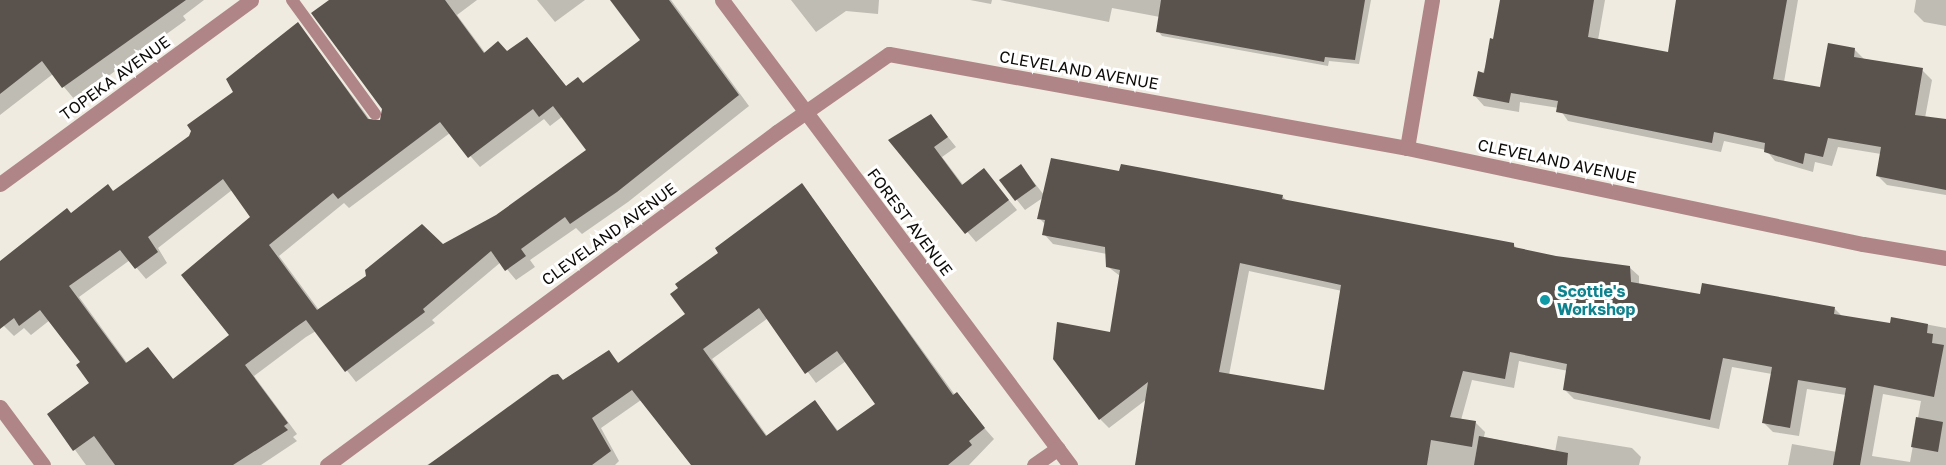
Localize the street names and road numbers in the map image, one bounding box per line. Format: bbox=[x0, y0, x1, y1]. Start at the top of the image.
street label: TOPEKA AVENUE bbox=[56, 32, 174, 124]
street label: CLEVELAND AVENUE bbox=[998, 47, 1160, 93]
street label: CLEVELAND AVENUE bbox=[1476, 135, 1638, 187]
street label: FOREST AVENUE bbox=[863, 165, 957, 279]
street label: CLEVELAND AVENUE bbox=[538, 179, 680, 289]

